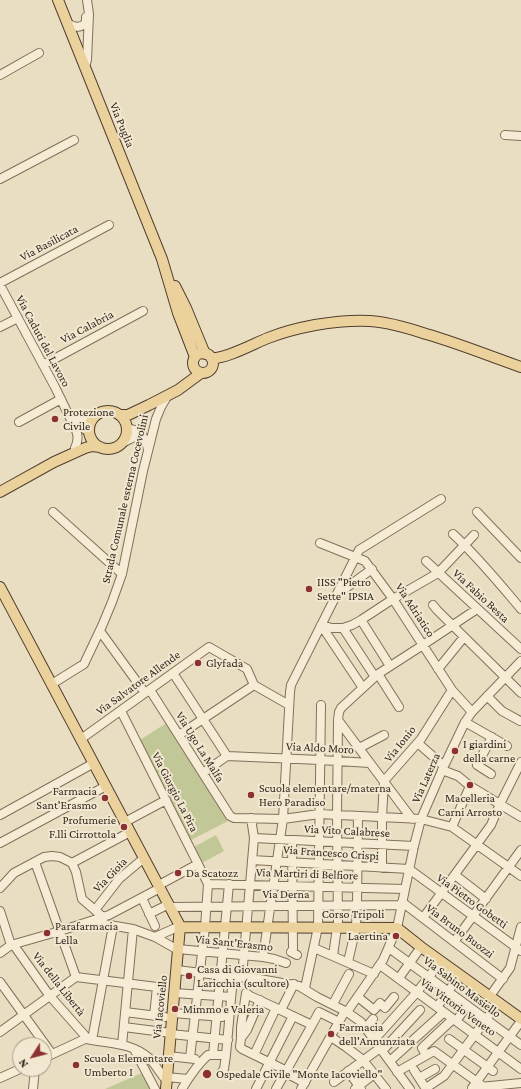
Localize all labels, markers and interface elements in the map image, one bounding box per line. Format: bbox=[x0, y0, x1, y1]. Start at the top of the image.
street label: Via Puglia bbox=[106, 100, 138, 150]
street label: Via Basilicata bbox=[17, 222, 81, 264]
street label: Via Caduti del Lavoro bbox=[13, 293, 73, 389]
street label: Via Calabria bbox=[58, 307, 116, 347]
place label: Protezione Civile bbox=[63, 405, 114, 433]
street label: Strada Comunale esterna Cocevolini bbox=[99, 413, 151, 585]
marker: Protezione Civile bbox=[50, 414, 60, 424]
street label: Via Fabio Besta bbox=[450, 566, 512, 626]
place label: IISS "Pietro Sette" IPSIA bbox=[317, 575, 374, 603]
street label: Via Adriatico bbox=[392, 580, 438, 640]
marker: IISS "Pietro Sette" IPSIA bbox=[304, 584, 314, 594]
street label: Via Salvatore Allende bbox=[93, 648, 183, 718]
place label: Glyfada bbox=[206, 656, 243, 670]
marker: Glyfada bbox=[193, 658, 203, 668]
street label: Via Ugo La Malfa bbox=[173, 709, 227, 785]
street label: Via Ionio bbox=[381, 723, 419, 765]
place label: I giardini della carne bbox=[463, 737, 515, 765]
street label: Via Aldo Moro bbox=[286, 739, 354, 757]
marker: I giardini della carne bbox=[450, 746, 460, 756]
street label: Via Giorgio La Pira bbox=[149, 750, 201, 834]
street label: Via Laterza bbox=[409, 751, 443, 805]
marker: Macelleria Carni Arrosto bbox=[465, 780, 475, 790]
place label: Scuola elementare/materna Hero Paradiso bbox=[259, 781, 391, 809]
place label: Farmacia Sant'Erasmo bbox=[36, 784, 97, 812]
marker: Scuola elementare/materna Hero Paradiso bbox=[246, 790, 256, 800]
place label: Macelleria Carni Arrosto bbox=[438, 791, 502, 819]
marker: Farmacia Sant'Erasmo bbox=[100, 793, 110, 803]
place label: Profumerie F.lli Cirrottola bbox=[49, 813, 116, 841]
marker: Profumerie F.lli Cirrottola bbox=[119, 822, 129, 832]
street label: Via Vito Calabrese bbox=[304, 822, 390, 840]
street label: Via Francesco Crispi bbox=[283, 842, 379, 864]
street label: Via Gioia bbox=[90, 855, 130, 895]
street label: Via Martiri di Belfiore bbox=[256, 865, 358, 883]
place label: Da Scatozz bbox=[186, 866, 238, 880]
marker: Da Scatozz bbox=[173, 868, 183, 878]
street label: Via Pietro Gobetti bbox=[434, 870, 510, 932]
street label: Via Derna bbox=[262, 887, 310, 901]
street label: Via Bruno Buozzi bbox=[423, 901, 497, 961]
street label: Corso Tripoli bbox=[322, 907, 384, 921]
place label: Parafarmacia Lella bbox=[55, 919, 118, 947]
marker: Parafarmacia Lella bbox=[42, 928, 52, 938]
place label: Laertina bbox=[348, 929, 388, 943]
marker: Laertina bbox=[391, 931, 401, 941]
street label: Via Sant'Erasmo bbox=[194, 932, 274, 954]
street label: Via della Libertà bbox=[29, 949, 89, 1019]
street label: Via Sabino Masiello bbox=[420, 953, 504, 1021]
place label: Casa di Giovanni Laricchia (scultore) bbox=[197, 962, 290, 990]
marker: Casa di Giovanni Laricchia (scultore) bbox=[184, 971, 194, 981]
street label: Via Iacoviello bbox=[150, 974, 170, 1040]
street label: Via Vittorio Veneto bbox=[417, 975, 499, 1039]
place label: Mimmo e Valeria bbox=[183, 1002, 264, 1016]
marker: Mimmo e Valeria bbox=[170, 1004, 180, 1014]
place label: Farmacia dell'Annunziata bbox=[339, 1020, 415, 1048]
marker: Farmacia dell'Annunziata bbox=[326, 1029, 336, 1039]
north arrow bbox=[12, 1037, 52, 1077]
place label: Scuola Elementare Umberto I bbox=[84, 1051, 173, 1079]
text: N bbox=[16, 1057, 30, 1070]
marker: Scuola Elementare Umberto I bbox=[71, 1060, 81, 1070]
place label: Ospedale Civile "Monte Iacoviello" bbox=[216, 1067, 382, 1081]
marker: Ospedale Civile "Monte Iacoviello" bbox=[201, 1068, 213, 1080]

